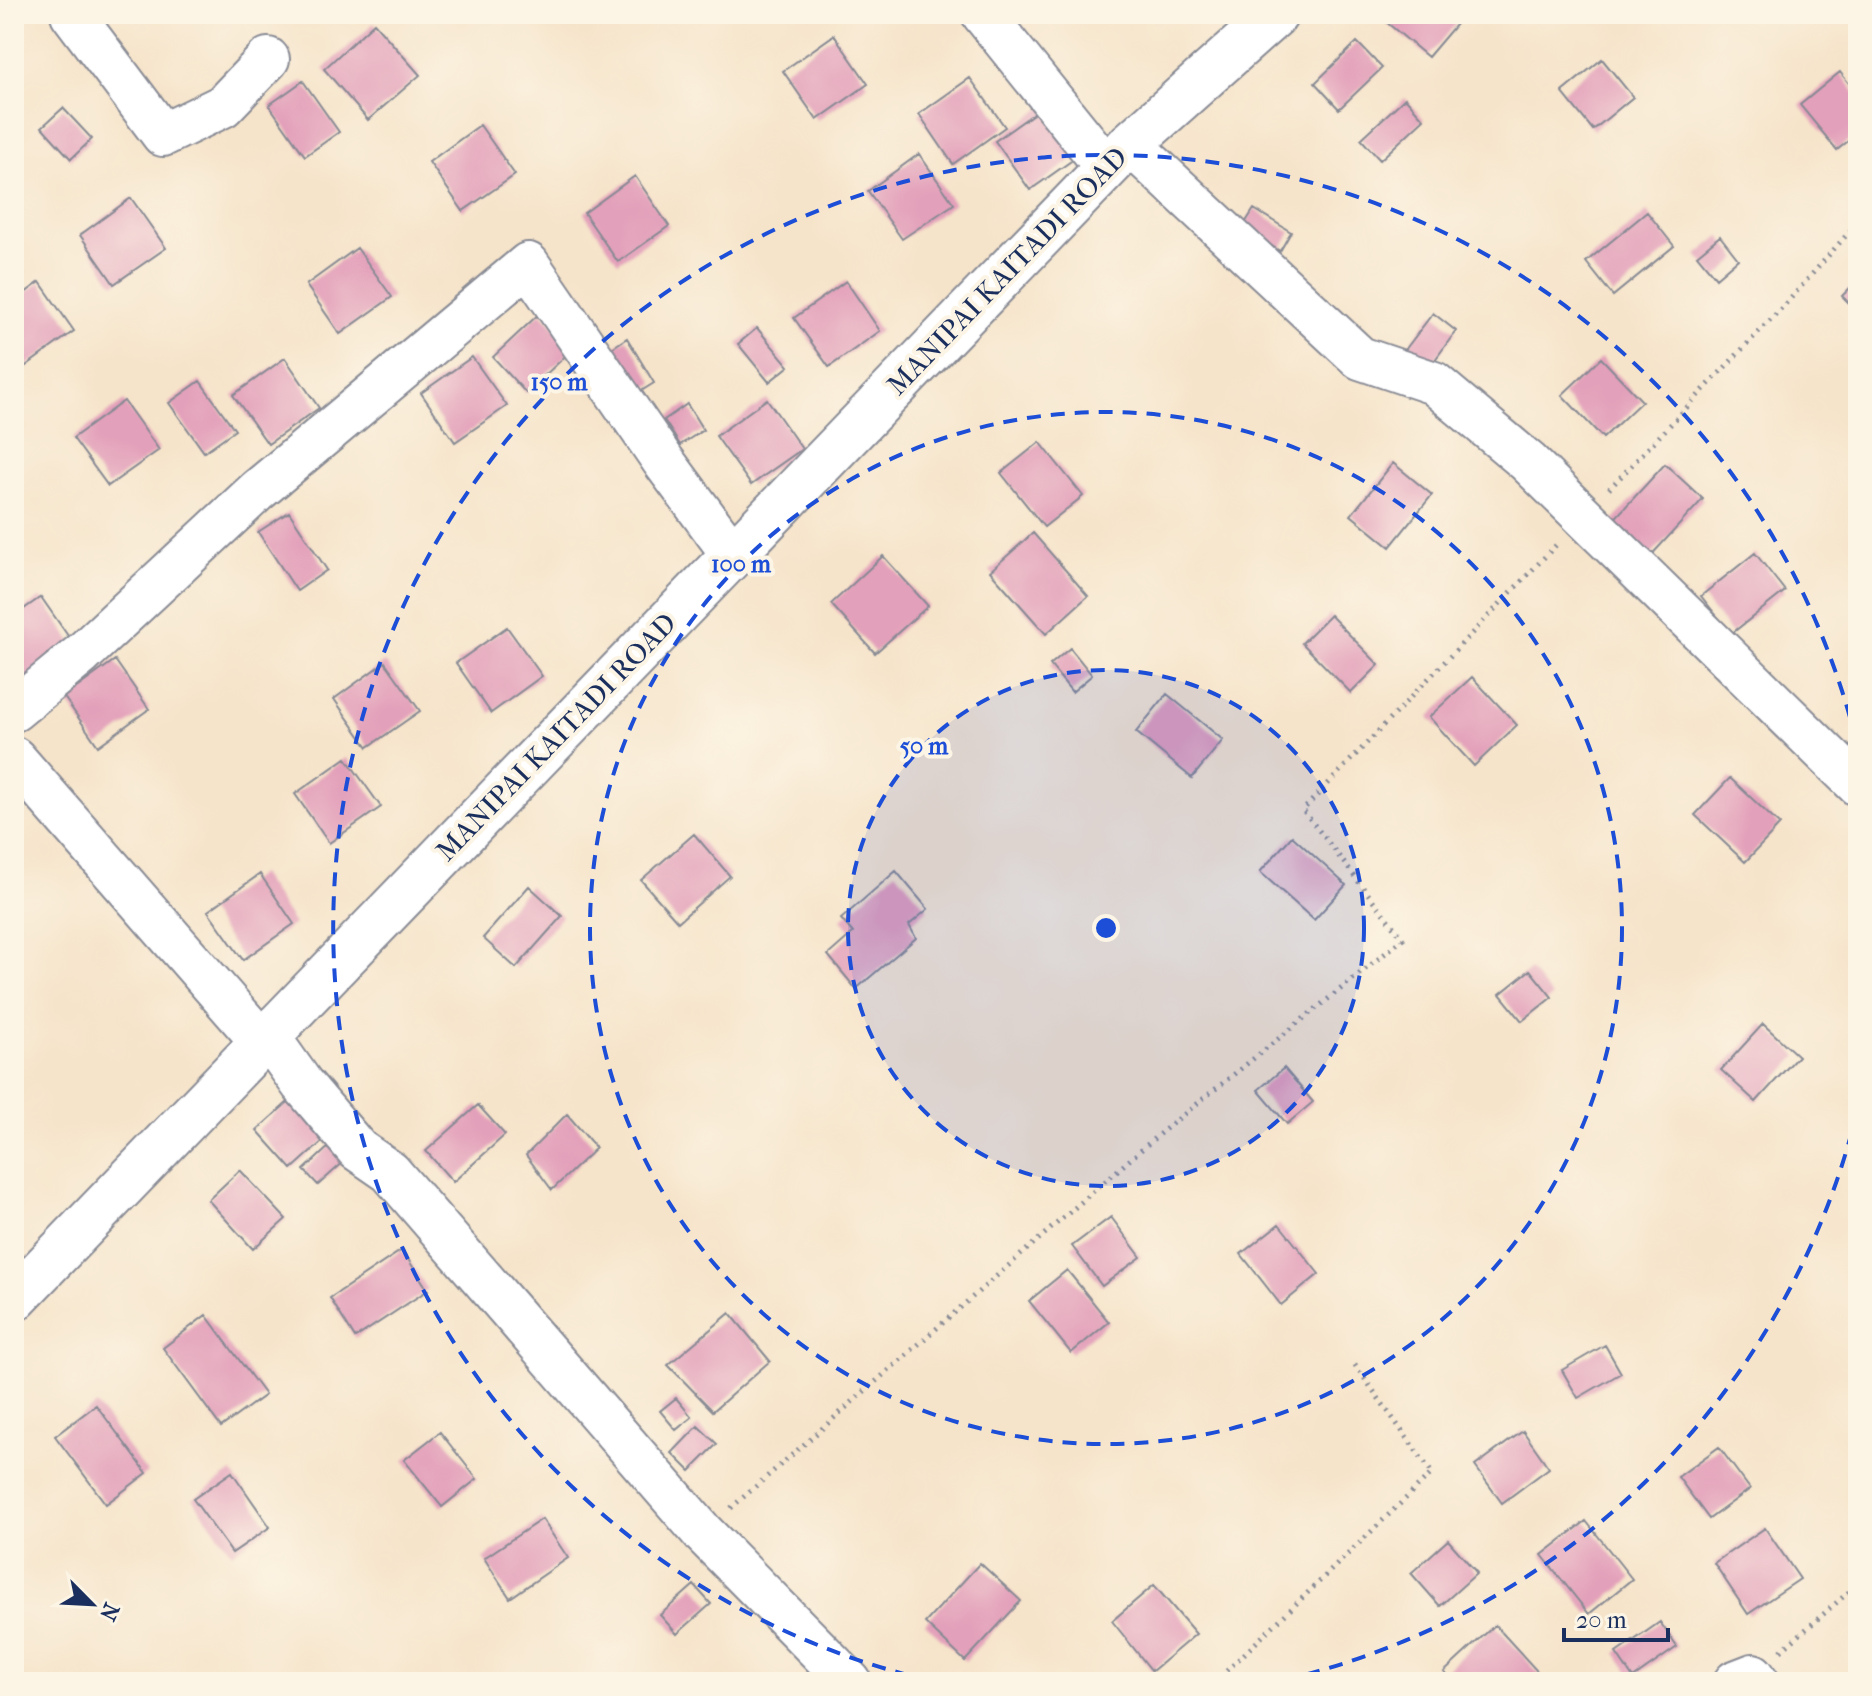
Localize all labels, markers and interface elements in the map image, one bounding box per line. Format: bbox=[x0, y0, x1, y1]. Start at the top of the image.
street label: MANIPAI KAITADI ROAD bbox=[880, 140, 1134, 402]
text: 150 m bbox=[530, 368, 589, 396]
text: 100 m bbox=[711, 550, 772, 578]
street label: MANIPAI KAITADI ROAD bbox=[429, 606, 683, 868]
text: 50 m bbox=[900, 732, 949, 760]
centre of rings bbox=[1092, 914, 1120, 942]
north arrow bbox=[52, 1564, 132, 1644]
scale bar bbox=[1564, 1592, 1668, 1642]
text: N bbox=[94, 1599, 125, 1625]
text: 20 m bbox=[1576, 1606, 1627, 1634]

